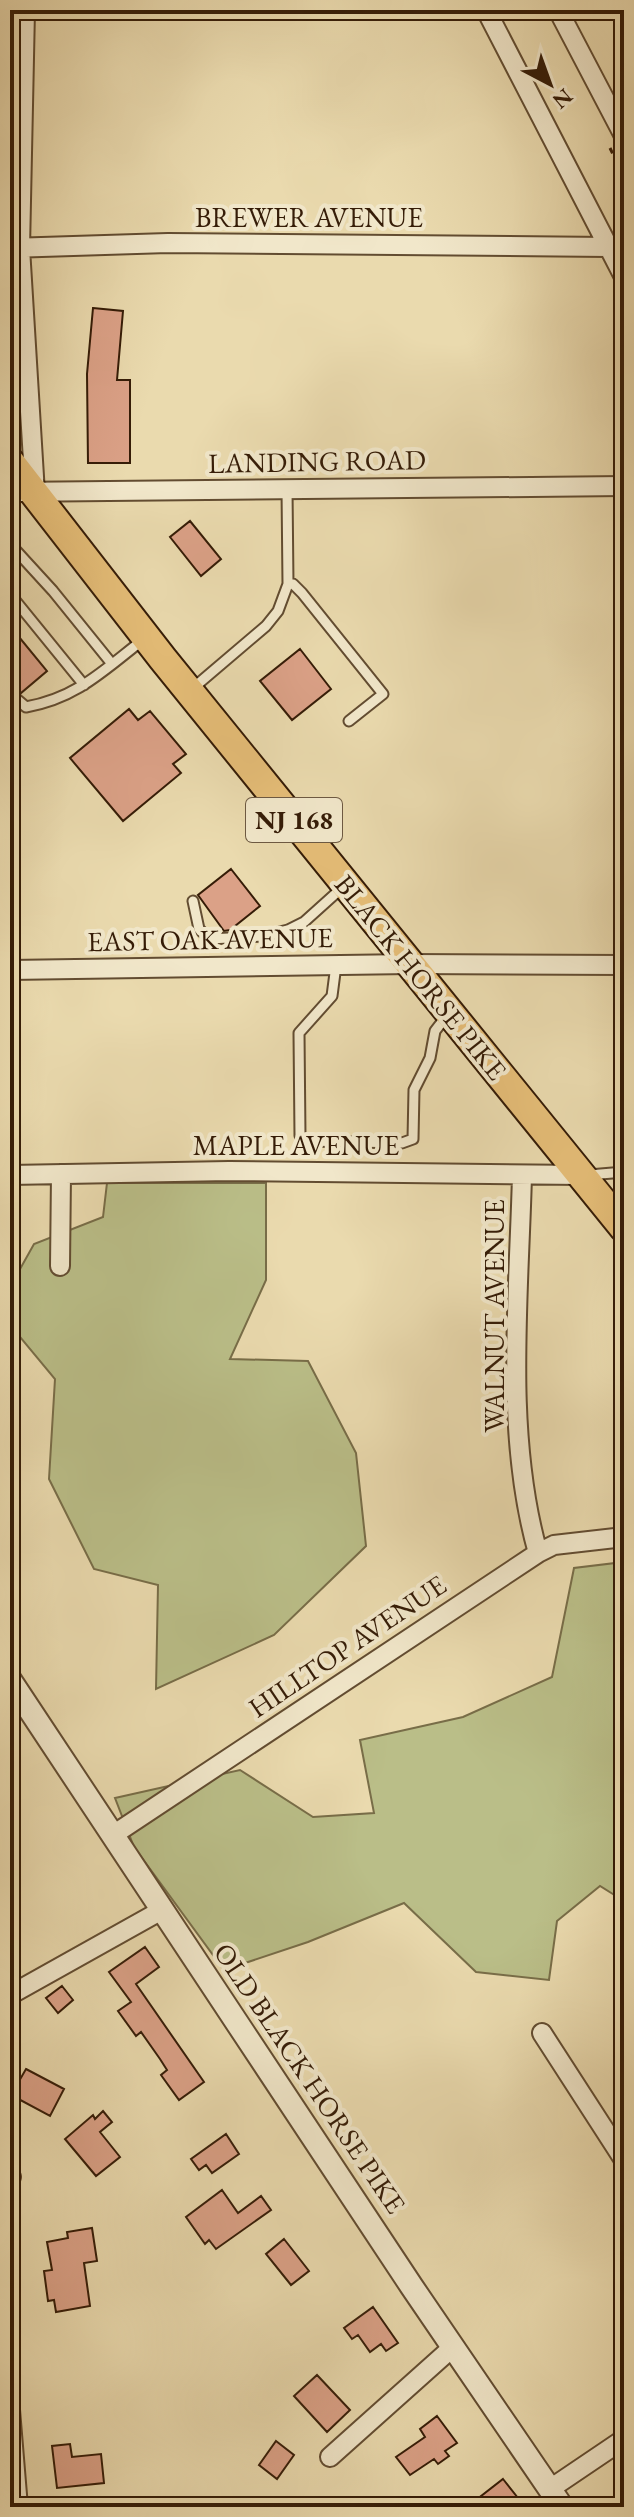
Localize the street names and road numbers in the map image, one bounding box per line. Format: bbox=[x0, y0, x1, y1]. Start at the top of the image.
street label: BREWER AVENUE bbox=[195, 199, 423, 235]
street label: LANDING ROAD bbox=[208, 441, 426, 481]
road number: NJ 168 bbox=[246, 798, 342, 842]
street label: BLACK HORSE PIKE bbox=[327, 867, 515, 1087]
street label: EAST OAK AVENUE bbox=[87, 919, 333, 959]
street label: MAPLE AVENUE bbox=[193, 1127, 399, 1163]
street label: WALNUT AVENUE bbox=[476, 1199, 512, 1433]
street label: HILLTOP AVENUE bbox=[241, 1566, 453, 1725]
street label: OLD BLACK HORSE PIKE bbox=[206, 1936, 414, 2220]

